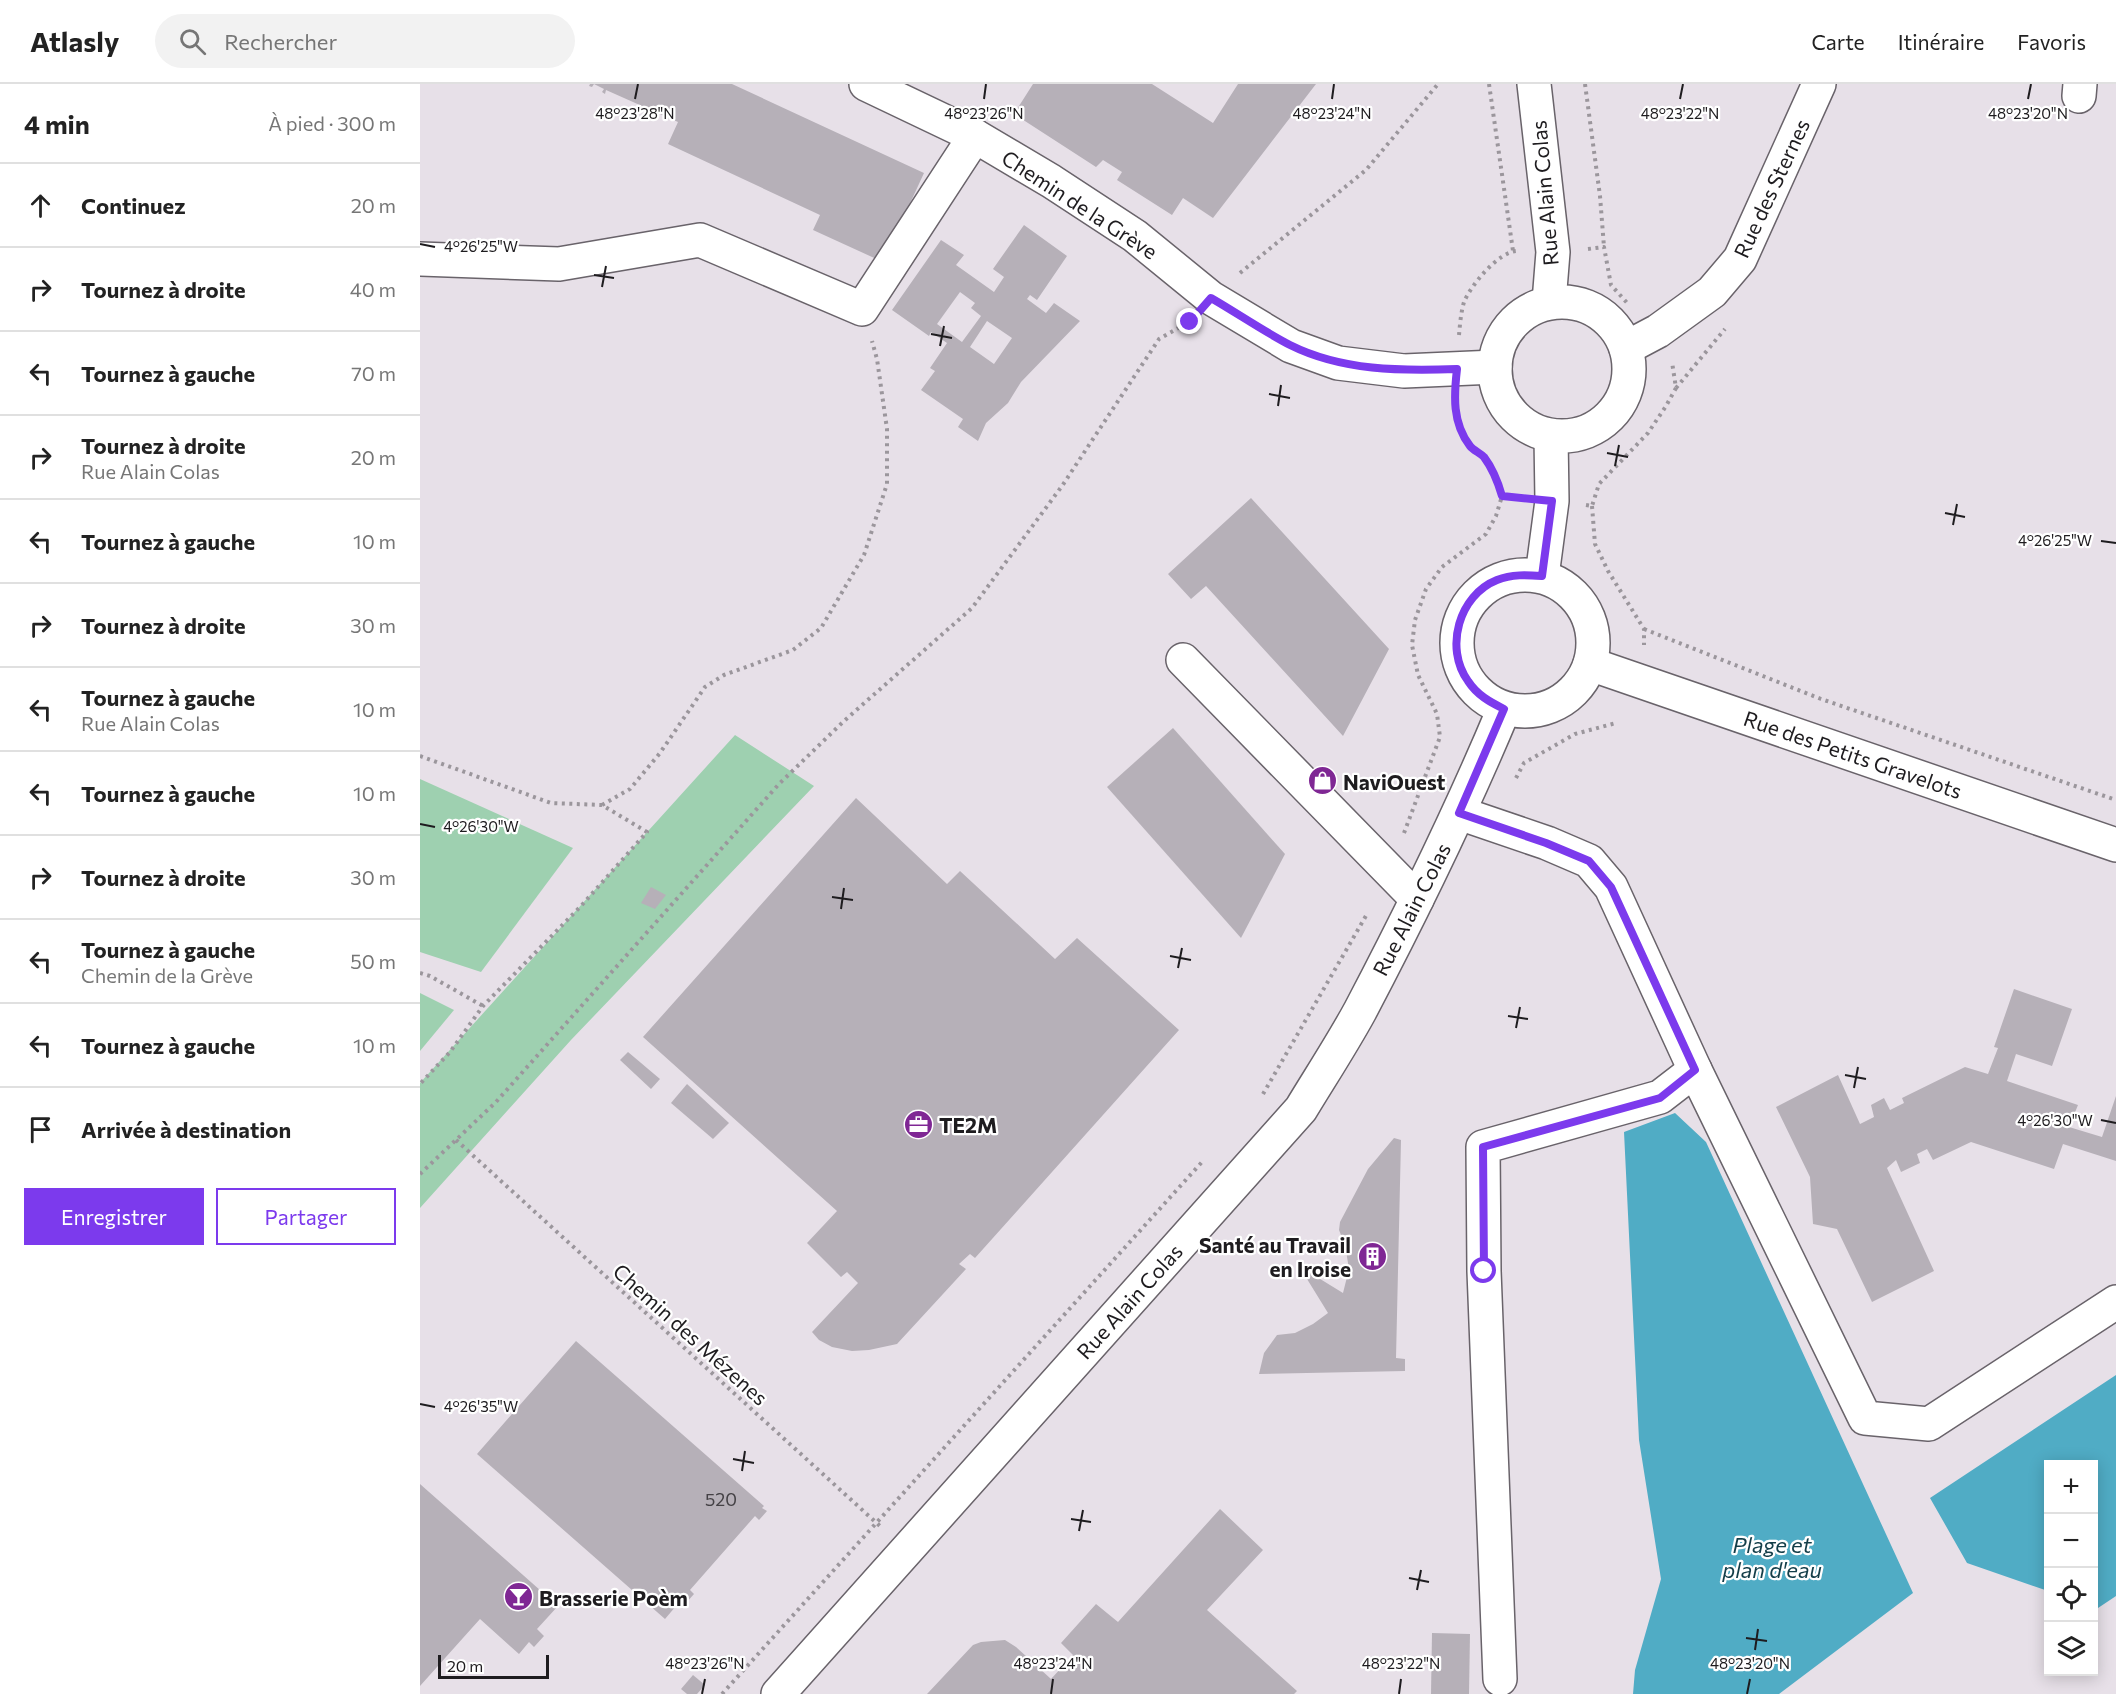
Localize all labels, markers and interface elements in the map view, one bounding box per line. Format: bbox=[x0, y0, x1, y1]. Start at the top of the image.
search box bbox=[155, 14, 575, 68]
text: Atlasly bbox=[30, 24, 119, 58]
icon: search bbox=[176, 25, 209, 58]
text: Rechercher bbox=[224, 28, 337, 55]
text: Carte bbox=[1811, 29, 1865, 54]
text: Itinéraire bbox=[1898, 29, 1984, 54]
text: Favoris bbox=[2017, 29, 2086, 54]
text: 48°23'28"N bbox=[595, 104, 675, 122]
text: 48°23'26"N bbox=[944, 104, 1024, 122]
text: 48°23'24"N bbox=[1293, 104, 1371, 122]
text: 48°23'22"N bbox=[1641, 104, 1719, 122]
text: 48°23'20"N bbox=[1988, 104, 2068, 122]
text: 4 min bbox=[24, 108, 90, 139]
text: À pied · 300 m bbox=[268, 111, 396, 135]
street label: Rue des Sternes bbox=[1728, 115, 1814, 261]
street label: Rue Alain Colas bbox=[1525, 119, 1563, 267]
street label: Chemin de la Grève bbox=[997, 144, 1163, 264]
icon: ahead bbox=[24, 189, 57, 222]
text: Continuez bbox=[81, 192, 186, 219]
text: 20 m bbox=[351, 193, 396, 217]
text: 4°26'25"W bbox=[444, 237, 518, 255]
icon: right bbox=[24, 273, 57, 306]
text: Tournez à droite bbox=[81, 276, 246, 303]
text: 40 m bbox=[350, 277, 396, 301]
route end bbox=[1176, 308, 1202, 334]
icon: left bbox=[24, 357, 57, 390]
text: Tournez à gauche bbox=[81, 360, 255, 387]
text: 70 m bbox=[351, 361, 396, 385]
text: Tournez à droite bbox=[81, 432, 246, 459]
icon: right bbox=[24, 441, 57, 474]
text: 20 m bbox=[351, 445, 396, 469]
text: Rue Alain Colas bbox=[81, 459, 220, 483]
icon: left bbox=[24, 525, 57, 558]
text: Tournez à gauche bbox=[81, 528, 255, 555]
text: 10 m bbox=[353, 529, 396, 553]
text: 4°26'25"W bbox=[2018, 531, 2092, 549]
icon: right bbox=[24, 609, 57, 642]
text: Tournez à droite bbox=[81, 612, 246, 639]
text: 30 m bbox=[350, 613, 396, 637]
text: Tournez à gauche bbox=[81, 684, 255, 711]
icon: left bbox=[24, 693, 57, 726]
text: 10 m bbox=[353, 697, 396, 721]
street label: Rue des Petits Gravelots bbox=[1741, 705, 1965, 803]
text: Rue Alain Colas bbox=[81, 711, 220, 735]
shop icon: NaviOuest bbox=[1306, 765, 1338, 797]
place label: NaviOuest bbox=[1343, 769, 1446, 794]
icon: left bbox=[24, 777, 57, 810]
text: Tournez à gauche bbox=[81, 780, 255, 807]
text: 10 m bbox=[353, 781, 396, 805]
text: 4°26'30"W bbox=[443, 817, 519, 835]
street label: Rue Alain Colas bbox=[1367, 838, 1455, 980]
icon: right bbox=[24, 861, 57, 894]
text: Tournez à droite bbox=[81, 864, 246, 891]
text: 30 m bbox=[350, 865, 396, 889]
text: Tournez à gauche bbox=[81, 936, 255, 963]
icon: left bbox=[24, 945, 57, 978]
text: 50 m bbox=[350, 949, 396, 973]
text: Chemin de la Grève bbox=[81, 963, 253, 987]
icon: left bbox=[24, 1029, 57, 1062]
text: Tournez à gauche bbox=[81, 1032, 255, 1059]
text: 10 m bbox=[353, 1033, 396, 1057]
office icon: TE2M bbox=[902, 1108, 934, 1140]
text: 4°26'30"W bbox=[2017, 1111, 2093, 1129]
place label: TE2M bbox=[939, 1112, 997, 1137]
icon: arrive bbox=[24, 1113, 57, 1146]
text: Arrivée à destination bbox=[81, 1116, 291, 1143]
button: Enregistrer bbox=[24, 1188, 204, 1245]
button: Partager bbox=[216, 1188, 396, 1245]
place label: Santé au Travail en Iroise bbox=[1199, 1232, 1351, 1281]
street label: Rue Alain Colas bbox=[1071, 1238, 1187, 1364]
building icon: Santé au Travail en Iroise bbox=[1356, 1240, 1388, 1272]
route start bbox=[1470, 1257, 1496, 1283]
street label: Chemin des Mézenes bbox=[609, 1258, 773, 1410]
text: 4°26'35"W bbox=[444, 1397, 518, 1415]
map controls bbox=[2044, 1460, 2098, 1676]
button: + bbox=[2044, 1460, 2098, 1514]
house number: 520 bbox=[705, 1488, 737, 1510]
button: − bbox=[2044, 1514, 2098, 1568]
water label: Plage et plan d'eau bbox=[1721, 1531, 1822, 1583]
button: locate bbox=[2044, 1568, 2098, 1622]
bar icon: Brasserie Poèm bbox=[502, 1581, 534, 1613]
place label: Brasserie Poèm bbox=[539, 1585, 688, 1610]
button: layers bbox=[2044, 1622, 2098, 1676]
scale bar bbox=[438, 1652, 549, 1680]
text: 48°23'26"N bbox=[665, 1654, 745, 1672]
text: 48°23'24"N bbox=[1014, 1654, 1092, 1672]
text: 48°23'22"N bbox=[1362, 1654, 1440, 1672]
text: 48°23'20"N bbox=[1710, 1654, 1790, 1672]
text: 20 m bbox=[447, 1656, 483, 1675]

